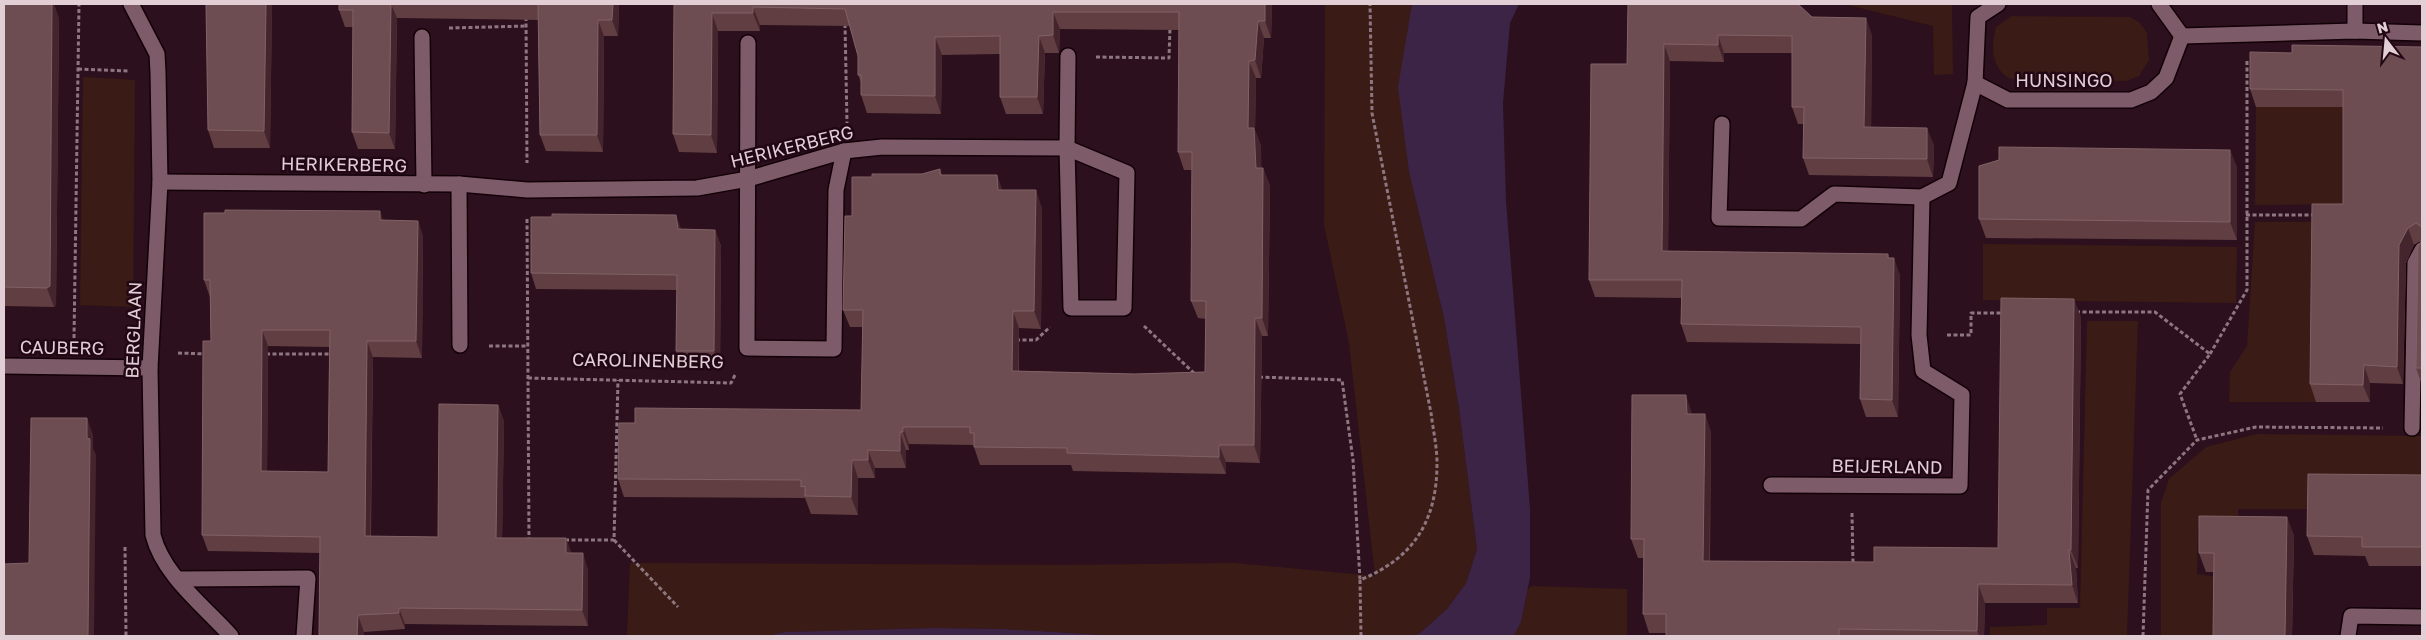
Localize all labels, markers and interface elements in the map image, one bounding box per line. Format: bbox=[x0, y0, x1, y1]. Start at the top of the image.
north arrow bbox=[2361, 15, 2411, 65]
text: N bbox=[2375, 17, 2390, 37]
street label: HUNSINGO bbox=[2015, 69, 2113, 91]
street label: HERIKERBERG bbox=[728, 120, 856, 172]
street label: HERIKERBERG bbox=[281, 152, 407, 176]
street label: BERGLAAN bbox=[120, 281, 146, 379]
street label: CAUBERG bbox=[20, 335, 104, 359]
street label: CAROLINENBERG bbox=[572, 348, 724, 372]
street label: BEIJERLAND bbox=[1831, 454, 1943, 478]

